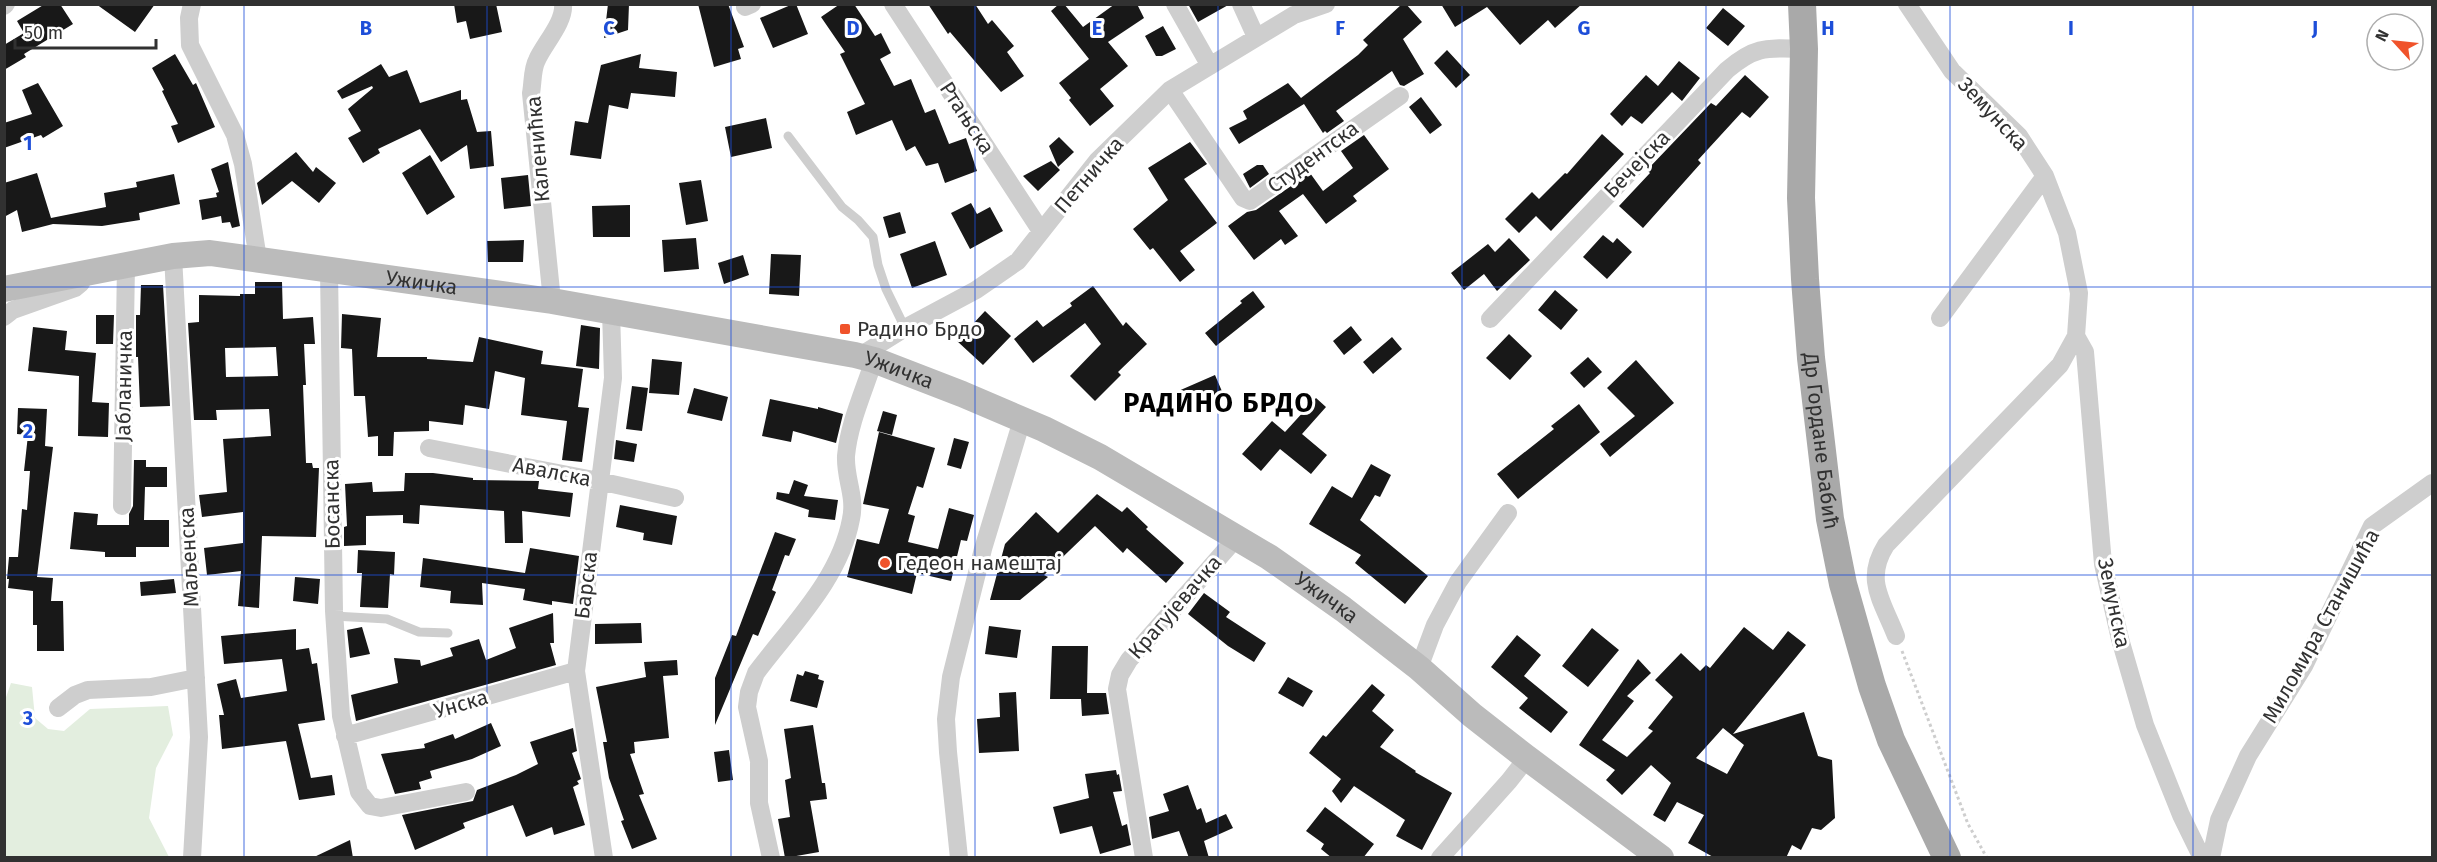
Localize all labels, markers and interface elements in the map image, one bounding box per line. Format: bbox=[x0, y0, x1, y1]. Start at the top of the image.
scale bar bbox=[15, 12, 156, 50]
north arrow bbox=[2365, 12, 2425, 72]
text: B bbox=[360, 16, 372, 40]
text: C bbox=[603, 16, 615, 40]
text: D bbox=[846, 16, 860, 40]
text: E bbox=[1092, 16, 1102, 40]
text: F bbox=[1335, 16, 1345, 40]
text: G bbox=[1578, 16, 1590, 40]
text: H bbox=[1821, 16, 1835, 40]
text: I bbox=[2068, 16, 2074, 40]
text: J bbox=[2311, 16, 2318, 40]
text: 50 m bbox=[24, 22, 63, 44]
text: N bbox=[2371, 26, 2393, 44]
street label: Земунска bbox=[1952, 72, 2034, 156]
street label: Ртањска bbox=[934, 77, 1000, 159]
street label: Каленићка bbox=[520, 95, 556, 203]
street label: Студентска bbox=[1262, 115, 1364, 199]
street label: Бечејска bbox=[1598, 125, 1676, 203]
text: 1 bbox=[23, 131, 33, 155]
street label: Петничка bbox=[1049, 131, 1129, 219]
street label: Ужичка bbox=[384, 265, 459, 301]
place label: Радино Брдо bbox=[857, 316, 982, 342]
marker: Радино Брдо bbox=[838, 322, 852, 336]
street label: Јабланичка bbox=[110, 330, 138, 442]
street label: Ужичка bbox=[862, 345, 937, 395]
street label: Др Гордане Бабић bbox=[1797, 350, 1845, 532]
district label: РАДИНО БРДО bbox=[1123, 387, 1315, 419]
text: 2 bbox=[23, 419, 33, 443]
street label: Авалска bbox=[511, 452, 593, 492]
street label: Босанска bbox=[318, 459, 346, 549]
street label: Маљенска bbox=[173, 506, 205, 608]
street label: Миломира Станишића bbox=[2257, 524, 2385, 728]
street label: Барска bbox=[569, 550, 603, 620]
place label: Гедеон намештај bbox=[897, 550, 1062, 576]
street label: Крагујевачка bbox=[1123, 550, 1227, 664]
marker: Гедеон намештај bbox=[878, 556, 892, 570]
street label: Земунска bbox=[2092, 556, 2136, 650]
street label: Ужичка bbox=[1290, 566, 1364, 629]
street label: Унска bbox=[431, 684, 491, 724]
text: 3 bbox=[22, 706, 33, 730]

